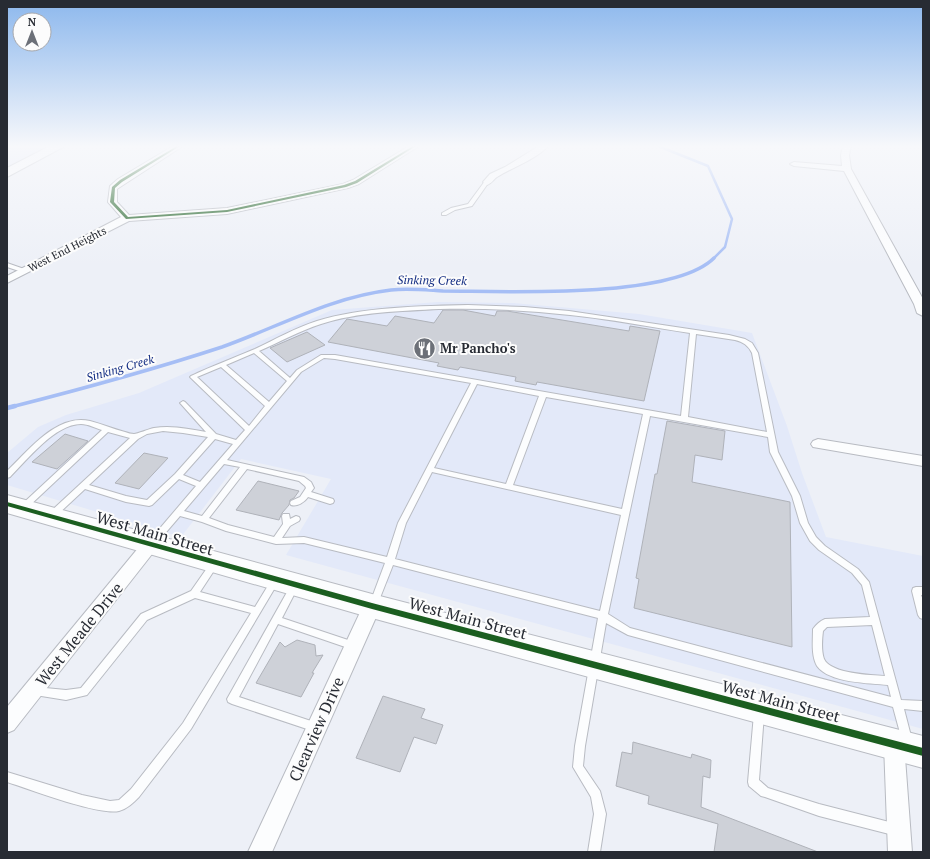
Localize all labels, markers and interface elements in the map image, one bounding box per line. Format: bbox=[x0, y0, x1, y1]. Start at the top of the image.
north arrow bbox=[12, 12, 52, 52]
text: N bbox=[28, 15, 37, 29]
street label: West End Heights bbox=[25, 223, 109, 275]
water label: Sinking Creek bbox=[397, 272, 467, 288]
restaurant icon: Mr Pancho's bbox=[411, 335, 437, 361]
place label: Mr Pancho's bbox=[440, 339, 516, 357]
water label: Sinking Creek bbox=[84, 351, 156, 385]
street label: West Main Street bbox=[94, 506, 217, 560]
street label: West Meade Drive bbox=[30, 577, 128, 691]
street label: West Main Street bbox=[406, 592, 530, 644]
street label: Clearview Drive bbox=[283, 673, 349, 785]
street label: West Main Street bbox=[719, 675, 843, 727]

